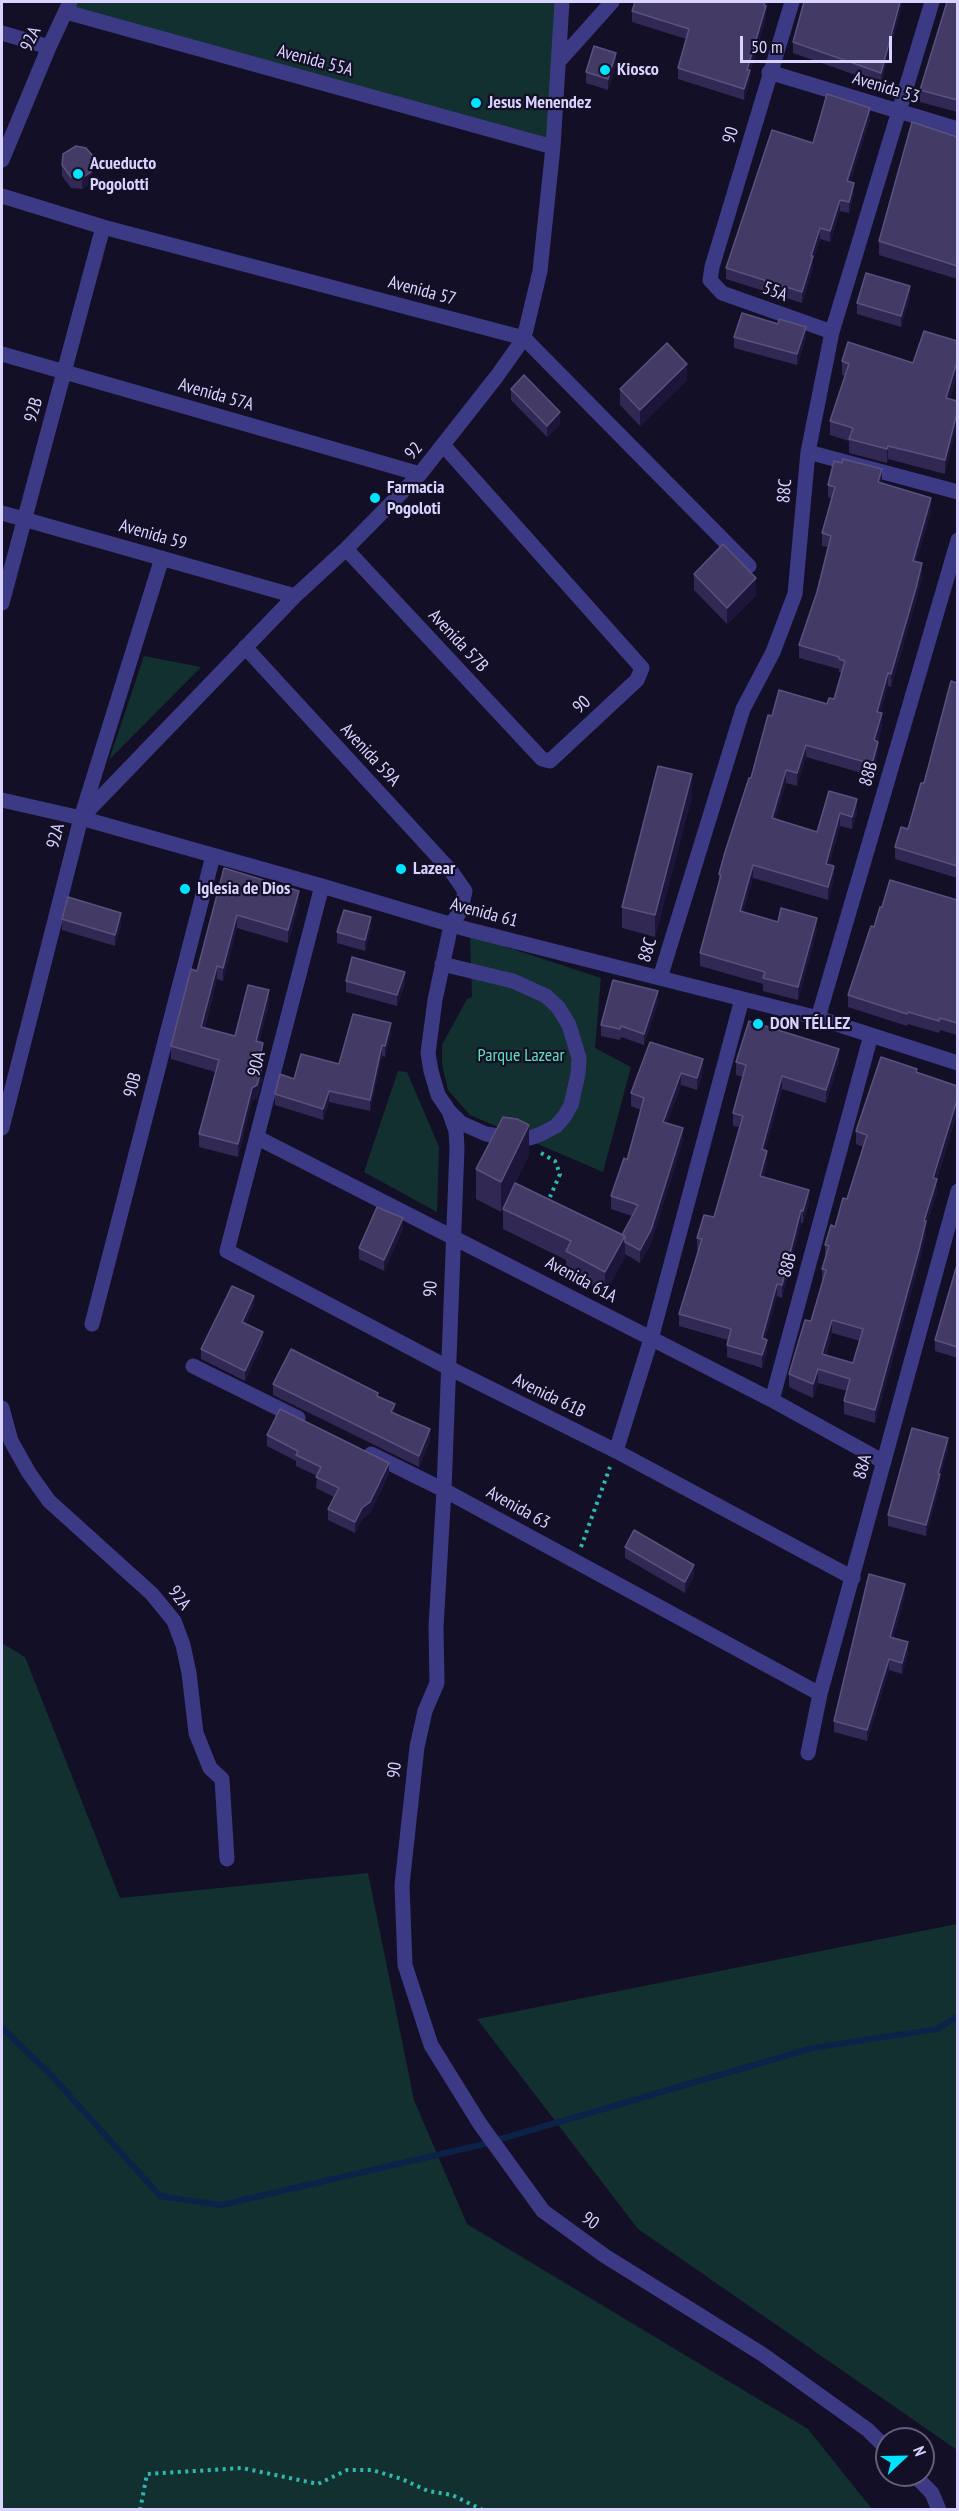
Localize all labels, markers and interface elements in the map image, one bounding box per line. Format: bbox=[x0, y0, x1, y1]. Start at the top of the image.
street label: 92A bbox=[16, 23, 46, 55]
scale bar bbox=[743, 24, 894, 62]
text: 50 m bbox=[751, 35, 783, 58]
street label: Avenida 55A bbox=[275, 41, 355, 81]
place label: Kiosco bbox=[617, 59, 659, 81]
marker: Kiosco bbox=[598, 63, 612, 77]
street label: Avenida 53 bbox=[850, 68, 922, 108]
place label: Jesus Menendez bbox=[488, 92, 591, 114]
marker: Jesus Menendez bbox=[469, 96, 483, 110]
street label: 90 bbox=[718, 124, 744, 146]
place label: Acueducto Pogolotti bbox=[90, 153, 156, 195]
marker: Acueducto Pogolotti bbox=[71, 167, 85, 181]
street label: Avenida 57 bbox=[386, 272, 458, 310]
street label: 55A bbox=[760, 278, 790, 306]
street label: Avenida 57A bbox=[176, 374, 256, 416]
street label: 92B bbox=[20, 395, 48, 425]
street label: 92 bbox=[401, 438, 427, 464]
place label: Farmacia Pogoloti bbox=[387, 477, 444, 520]
street label: 88C bbox=[773, 478, 797, 504]
marker: Farmacia Pogoloti bbox=[368, 491, 382, 505]
street label: Avenida 59 bbox=[117, 515, 189, 555]
street label: Avenida 57B bbox=[424, 605, 492, 677]
street label: 90 bbox=[569, 692, 595, 718]
street label: Avenida 59A bbox=[336, 719, 404, 791]
street label: 88B bbox=[855, 759, 883, 789]
street label: 92A bbox=[43, 821, 69, 851]
place label: Lazear bbox=[413, 858, 455, 880]
marker: Lazear bbox=[394, 862, 408, 876]
place label: Iglesia de Dios bbox=[197, 878, 290, 900]
marker: Iglesia de Dios bbox=[178, 882, 192, 896]
street label: Avenida 61 bbox=[448, 894, 520, 932]
street label: 88C bbox=[634, 935, 662, 965]
place label: DON TÉLLEZ bbox=[770, 1013, 850, 1035]
marker: DON TÉLLEZ bbox=[751, 1017, 765, 1031]
park label: Parque Lazear bbox=[478, 1045, 564, 1067]
street label: 90A bbox=[244, 1049, 270, 1079]
street label: 90B bbox=[120, 1070, 146, 1100]
street label: 88B bbox=[774, 1250, 802, 1280]
street label: Avenida 61A bbox=[542, 1252, 620, 1308]
street label: 90 bbox=[420, 1280, 442, 1298]
street label: Avenida 61B bbox=[509, 1369, 589, 1423]
street label: 88A bbox=[849, 1452, 877, 1482]
street label: Avenida 63 bbox=[483, 1482, 553, 1534]
street label: 92A bbox=[163, 1582, 195, 1614]
street label: 90 bbox=[383, 1761, 407, 1779]
street label: 90 bbox=[577, 2208, 603, 2234]
north arrow bbox=[875, 2427, 935, 2487]
text: N bbox=[909, 2443, 931, 2459]

